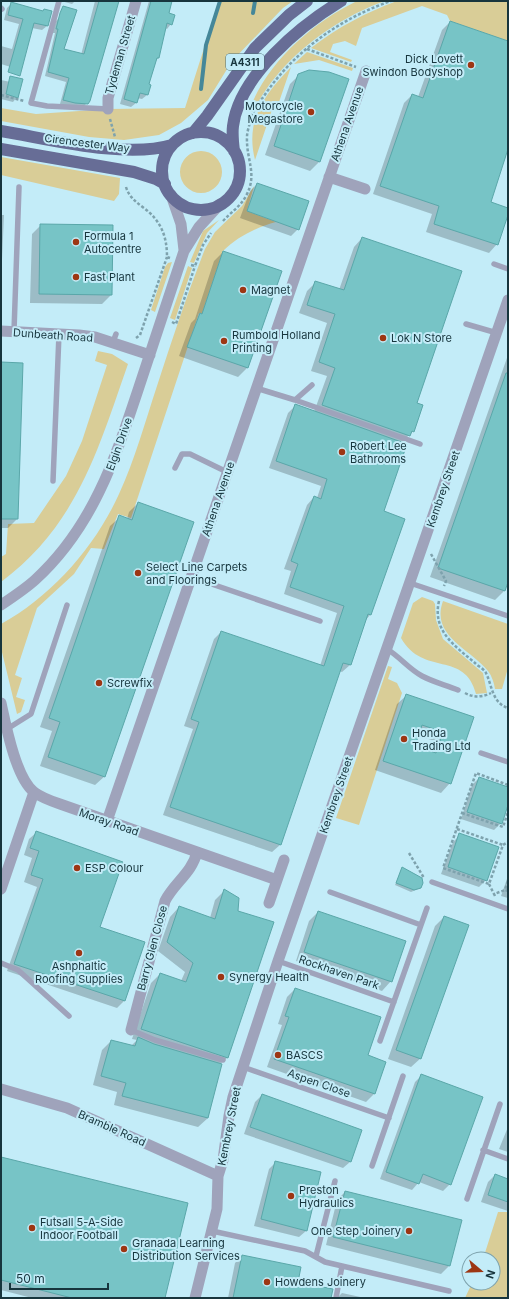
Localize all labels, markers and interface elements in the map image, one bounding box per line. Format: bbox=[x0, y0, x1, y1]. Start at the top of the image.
street label: Tydeman Street bbox=[102, 13, 138, 96]
place label: Dick Lovett Swindon Bodyshop bbox=[362, 52, 463, 79]
road number: A4311 bbox=[226, 54, 264, 70]
marker: Dick Lovett Swindon Bodyshop bbox=[466, 60, 476, 70]
street label: Athena Avenue bbox=[328, 85, 366, 163]
place label: Motorcycle Megastore bbox=[245, 99, 303, 126]
marker: Motorcycle Megastore bbox=[306, 107, 316, 117]
street label: Cirencester Way bbox=[44, 131, 130, 155]
place label: Formula 1 Autocentre bbox=[84, 229, 141, 256]
marker: Formula 1 Autocentre bbox=[71, 237, 81, 247]
place label: Fast Plant bbox=[84, 270, 135, 284]
marker: Fast Plant bbox=[71, 272, 81, 282]
place label: Magnet bbox=[251, 283, 291, 297]
marker: Magnet bbox=[238, 285, 248, 295]
street label: Dunbeath Road bbox=[13, 325, 93, 345]
place label: Rumbold Holland Printing bbox=[232, 328, 321, 355]
place label: Lok N Store bbox=[391, 331, 452, 345]
marker: Lok N Store bbox=[378, 333, 388, 343]
marker: Rumbold Holland Printing bbox=[219, 336, 229, 346]
street label: Elgin Drive bbox=[103, 415, 135, 473]
place label: Robert Lee Bathrooms bbox=[350, 439, 407, 466]
marker: Robert Lee Bathrooms bbox=[337, 447, 347, 457]
street label: Kembrey Street bbox=[423, 448, 463, 529]
street label: Athena Avenue bbox=[199, 460, 237, 538]
place label: Select Line Carpets and Floorings bbox=[146, 560, 248, 587]
marker: Select Line Carpets and Floorings bbox=[133, 568, 143, 578]
place label: Screwfix bbox=[107, 676, 152, 690]
marker: Screwfix bbox=[94, 678, 104, 688]
place label: Honda Trading Ltd bbox=[412, 726, 471, 753]
marker: Honda Trading Ltd bbox=[399, 734, 409, 744]
street label: Kembrey Street bbox=[316, 754, 356, 835]
street label: Moray Road bbox=[77, 805, 141, 839]
place label: ESP Colour bbox=[85, 861, 143, 875]
marker: ESP Colour bbox=[72, 863, 82, 873]
street label: Barry Glen Close bbox=[134, 904, 170, 992]
marker: Ashphaltic Roofing Supplies bbox=[74, 948, 84, 958]
street label: Rockhaven Park bbox=[297, 952, 381, 992]
place label: Ashphaltic Roofing Supplies bbox=[35, 959, 123, 986]
place label: Synergy Health bbox=[229, 970, 309, 984]
marker: Synergy Health bbox=[216, 972, 226, 982]
place label: BASCS bbox=[286, 1048, 323, 1062]
marker: BASCS bbox=[273, 1050, 283, 1060]
street label: Aspen Close bbox=[286, 1066, 352, 1100]
street label: Kembrey Street bbox=[214, 1085, 244, 1167]
street label: Bramble Road bbox=[76, 1107, 148, 1149]
place label: Preston Hydraulics bbox=[299, 1183, 354, 1210]
marker: Preston Hydraulics bbox=[286, 1191, 296, 1201]
place label: Futsall 5-A-Side Indoor Football bbox=[40, 1215, 123, 1242]
marker: Futsall 5-A-Side Indoor Football bbox=[27, 1223, 37, 1233]
place label: One Step Joinery bbox=[311, 1224, 401, 1238]
marker: One Step Joinery bbox=[404, 1226, 414, 1236]
place label: Granada Learning Distribution Services bbox=[132, 1236, 240, 1263]
marker: Granada Learning Distribution Services bbox=[119, 1244, 129, 1254]
north arrow bbox=[461, 1251, 501, 1291]
scale bar bbox=[10, 1265, 108, 1291]
text: N bbox=[482, 1268, 498, 1281]
text: 50 m bbox=[16, 1271, 45, 1286]
place label: Howdens Joinery bbox=[275, 1275, 366, 1289]
marker: Howdens Joinery bbox=[262, 1277, 272, 1287]

